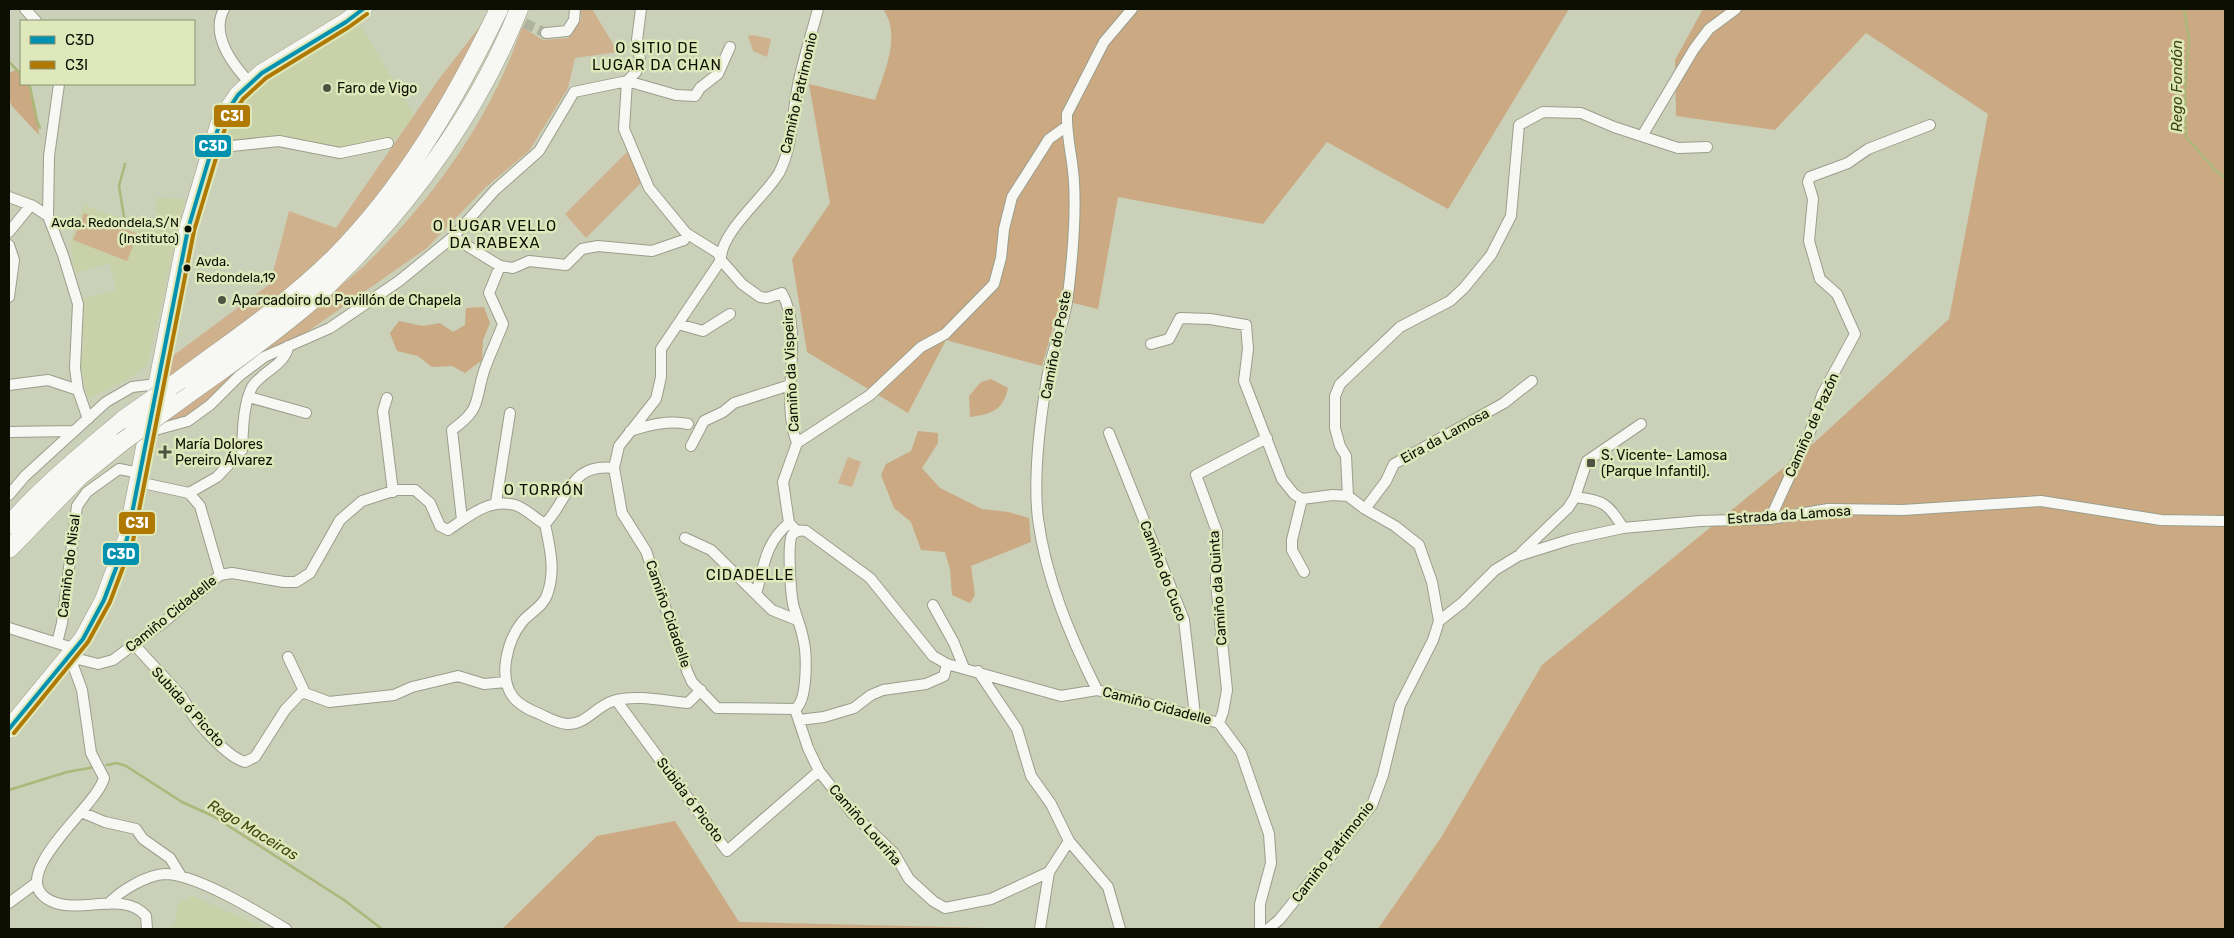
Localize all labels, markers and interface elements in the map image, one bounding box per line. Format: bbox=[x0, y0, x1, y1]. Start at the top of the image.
legend bbox=[20, 20, 195, 85]
text: C3D bbox=[65, 31, 94, 49]
street label: Camiño Patrimonio bbox=[777, 31, 821, 155]
district label: O SITIO DE LUGAR DA CHAN bbox=[592, 39, 722, 74]
water label: Rego Fondón bbox=[2168, 40, 2186, 132]
text: C3I bbox=[65, 56, 88, 74]
place label: Faro de Vigo bbox=[337, 80, 417, 97]
marker: Faro de Vigo bbox=[321, 82, 333, 94]
line badge: C3I bbox=[213, 104, 251, 128]
text: C3I bbox=[220, 108, 244, 125]
line badge: C3D bbox=[194, 134, 232, 158]
text: C3D bbox=[198, 138, 228, 155]
place label: Avda. Redondela,S/N (Instituto) bbox=[51, 215, 179, 246]
district label: O LUGAR VELLO DA RABEXA bbox=[433, 217, 557, 252]
marker: Avda. Redondela,S/N (Instituto) bbox=[183, 224, 193, 234]
place label: Avda. Redondela,19 bbox=[196, 254, 276, 285]
marker: Avda. Redondela,19 bbox=[182, 263, 192, 273]
street label: Camiño do Poste bbox=[1037, 289, 1075, 401]
place label: Aparcadoiro do Pavillón de Chapela bbox=[232, 292, 461, 309]
marker: Aparcadoiro do Pavillón de Chapela bbox=[216, 294, 228, 306]
street label: Camiño da Vispeira bbox=[779, 308, 803, 432]
street label: Camiño de Pazón bbox=[1781, 370, 1843, 480]
street label: Eira da Lamosa bbox=[1398, 405, 1492, 467]
place label: María Dolores Pereiro Álvarez bbox=[175, 436, 273, 469]
marker: María Dolores Pereiro Álvarez bbox=[159, 446, 171, 458]
place label: S. Vicente- Lamosa (Parque Infantil). bbox=[1601, 447, 1727, 480]
marker: S. Vicente- Lamosa (Parque Infantil). bbox=[1585, 457, 1597, 469]
district label: O TORRÓN bbox=[504, 481, 584, 499]
street label: Estrada da Lamosa bbox=[1727, 502, 1851, 528]
line badge: C3I bbox=[118, 511, 156, 535]
street label: Camiño do Nisal bbox=[54, 513, 84, 619]
text: C3I bbox=[125, 515, 149, 532]
street label: Camiño do Cuco bbox=[1136, 518, 1190, 624]
street label: Camiño da Quinta bbox=[1206, 530, 1230, 646]
line badge: C3D bbox=[102, 542, 140, 566]
text: C3D bbox=[106, 546, 136, 563]
street label: Camiño Cidadelle bbox=[642, 558, 694, 670]
district label: CIDADELLE bbox=[706, 566, 794, 584]
street label: Camiño Cidadelle bbox=[122, 572, 220, 656]
street label: Subida ó Picoto bbox=[148, 664, 228, 750]
street label: Camiño Cidadelle bbox=[1101, 683, 1214, 729]
street label: Subida ó Picoto bbox=[653, 754, 727, 846]
street label: Camiño Louriña bbox=[825, 781, 905, 869]
water label: Rego Maceiras bbox=[204, 796, 302, 864]
street label: Camiño Patrimonio bbox=[1288, 798, 1378, 906]

